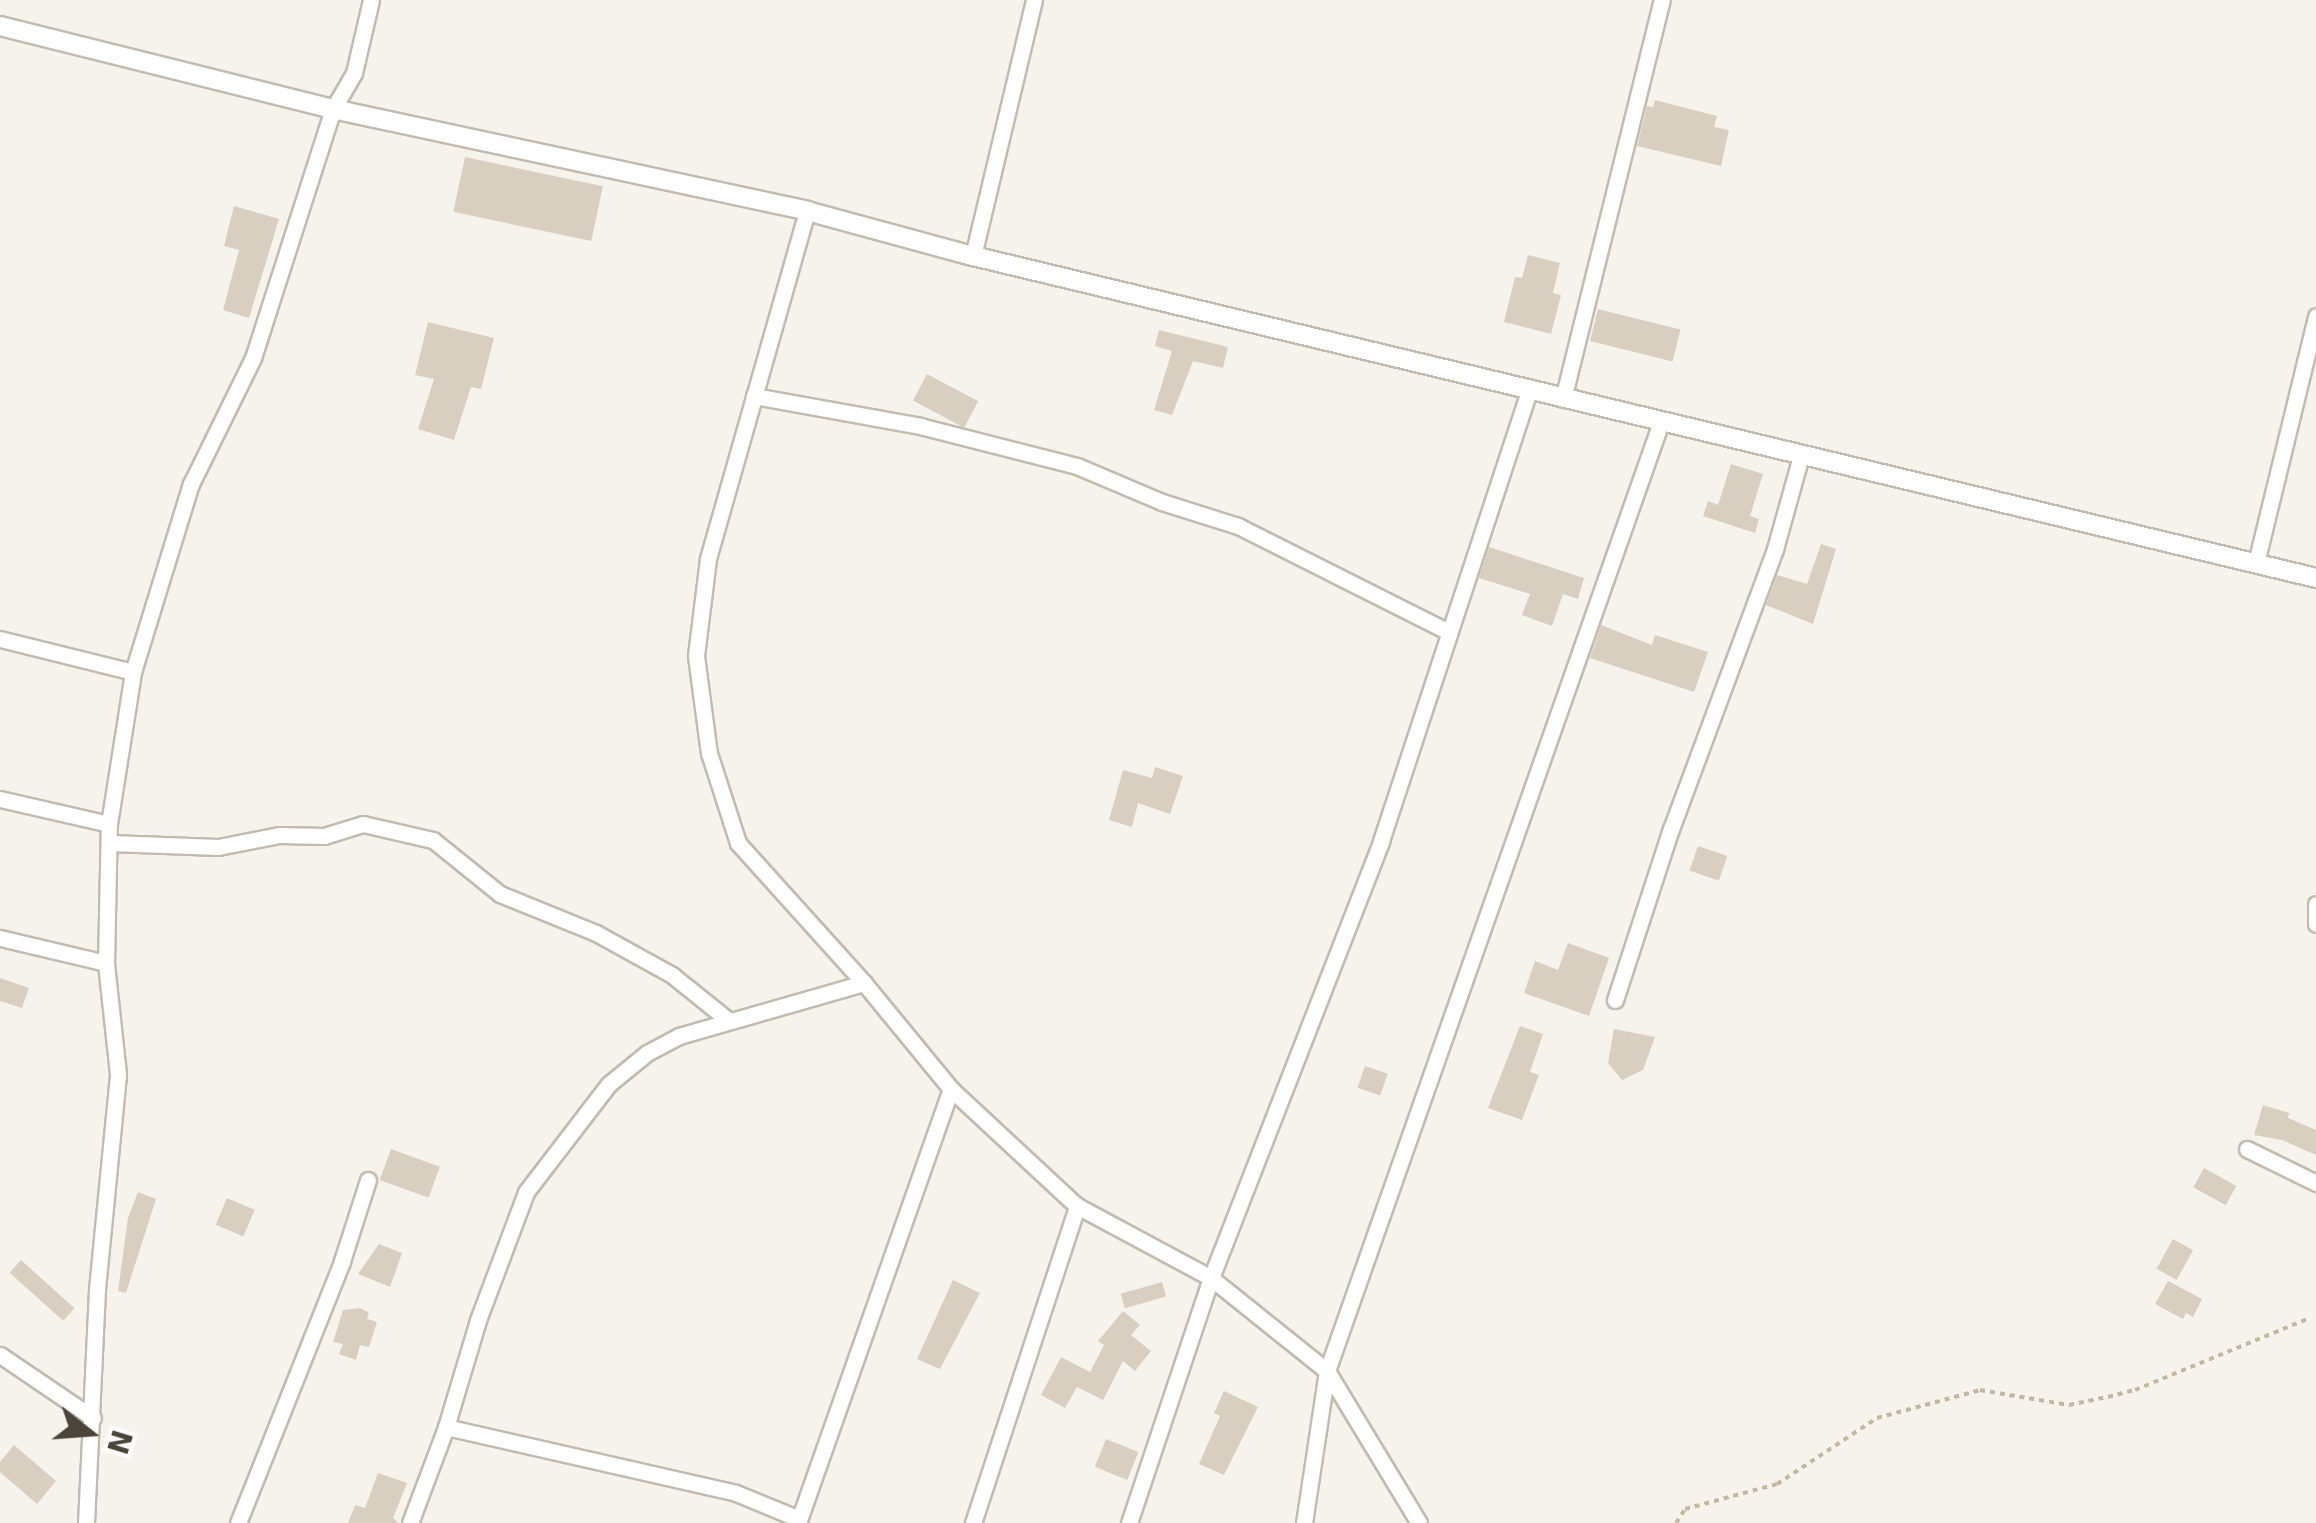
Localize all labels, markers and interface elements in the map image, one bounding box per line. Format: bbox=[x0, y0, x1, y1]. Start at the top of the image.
north arrow bbox=[40, 1383, 140, 1483]
text: N bbox=[100, 1426, 138, 1458]

